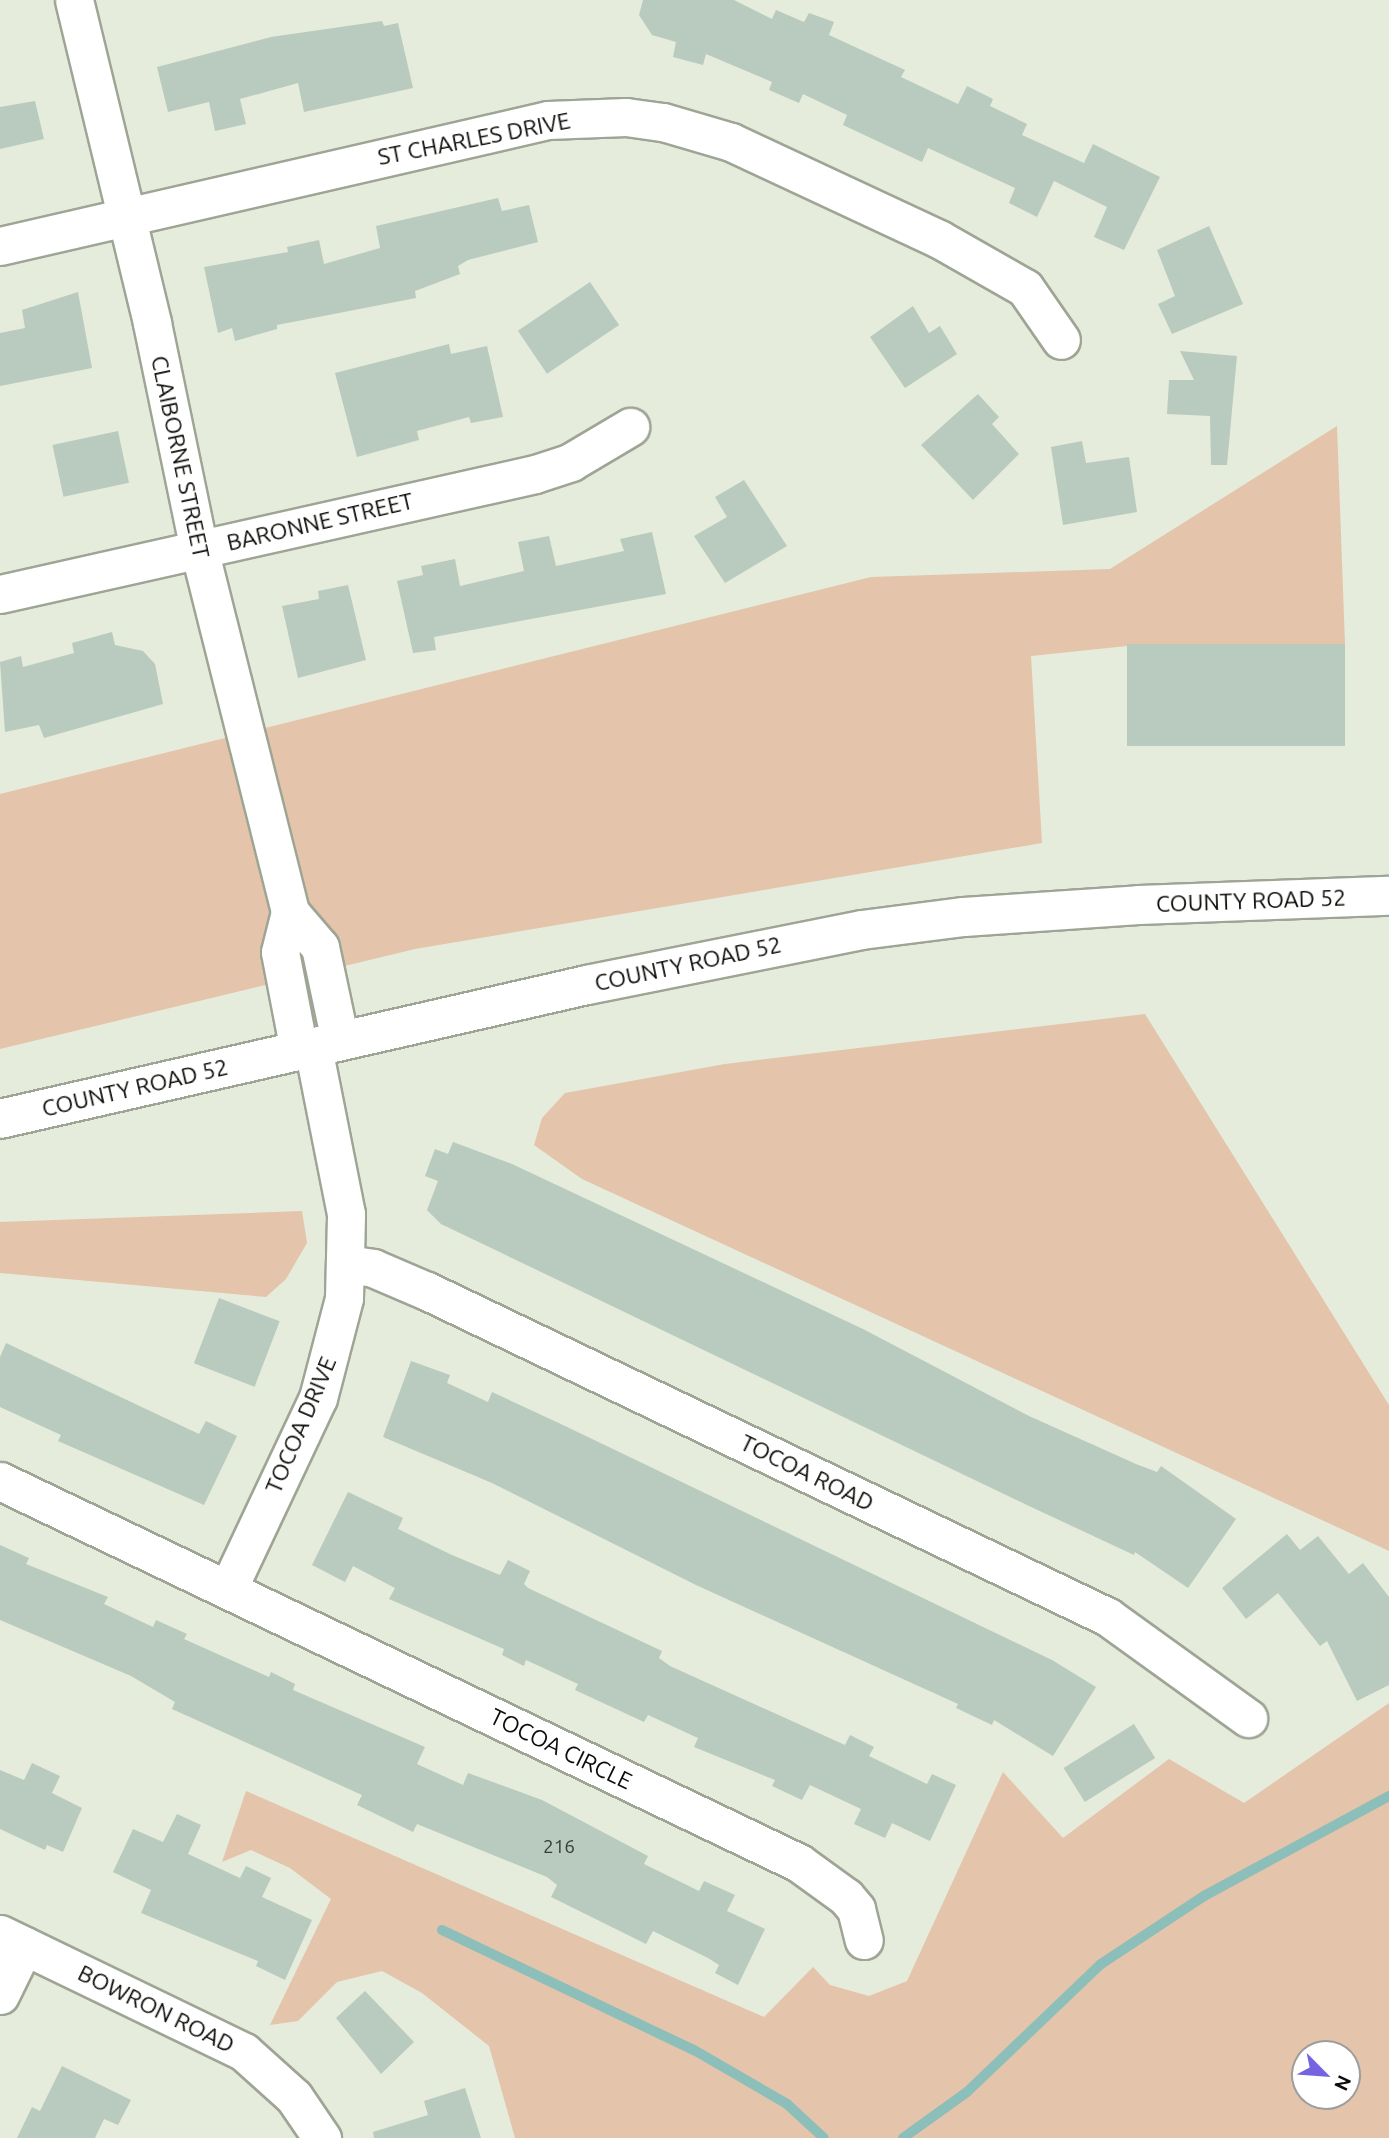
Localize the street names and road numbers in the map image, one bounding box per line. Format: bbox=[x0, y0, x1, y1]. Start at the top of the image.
street label: ST CHARLES DRIVE bbox=[375, 107, 573, 171]
street label: CLAIBORNE STREET bbox=[145, 353, 215, 561]
street label: BARONNE STREET bbox=[224, 487, 416, 557]
street label: COUNTY ROAD 52 bbox=[1155, 884, 1347, 918]
street label: COUNTY ROAD 52 bbox=[592, 931, 784, 997]
street label: COUNTY ROAD 52 bbox=[39, 1053, 231, 1123]
street label: TOCOA DRIVE bbox=[260, 1352, 342, 1498]
street label: TOCOA ROAD bbox=[736, 1429, 878, 1517]
street label: TOCOA CIRCLE bbox=[485, 1703, 637, 1795]
street label: BOWRON ROAD bbox=[73, 1959, 239, 2059]

